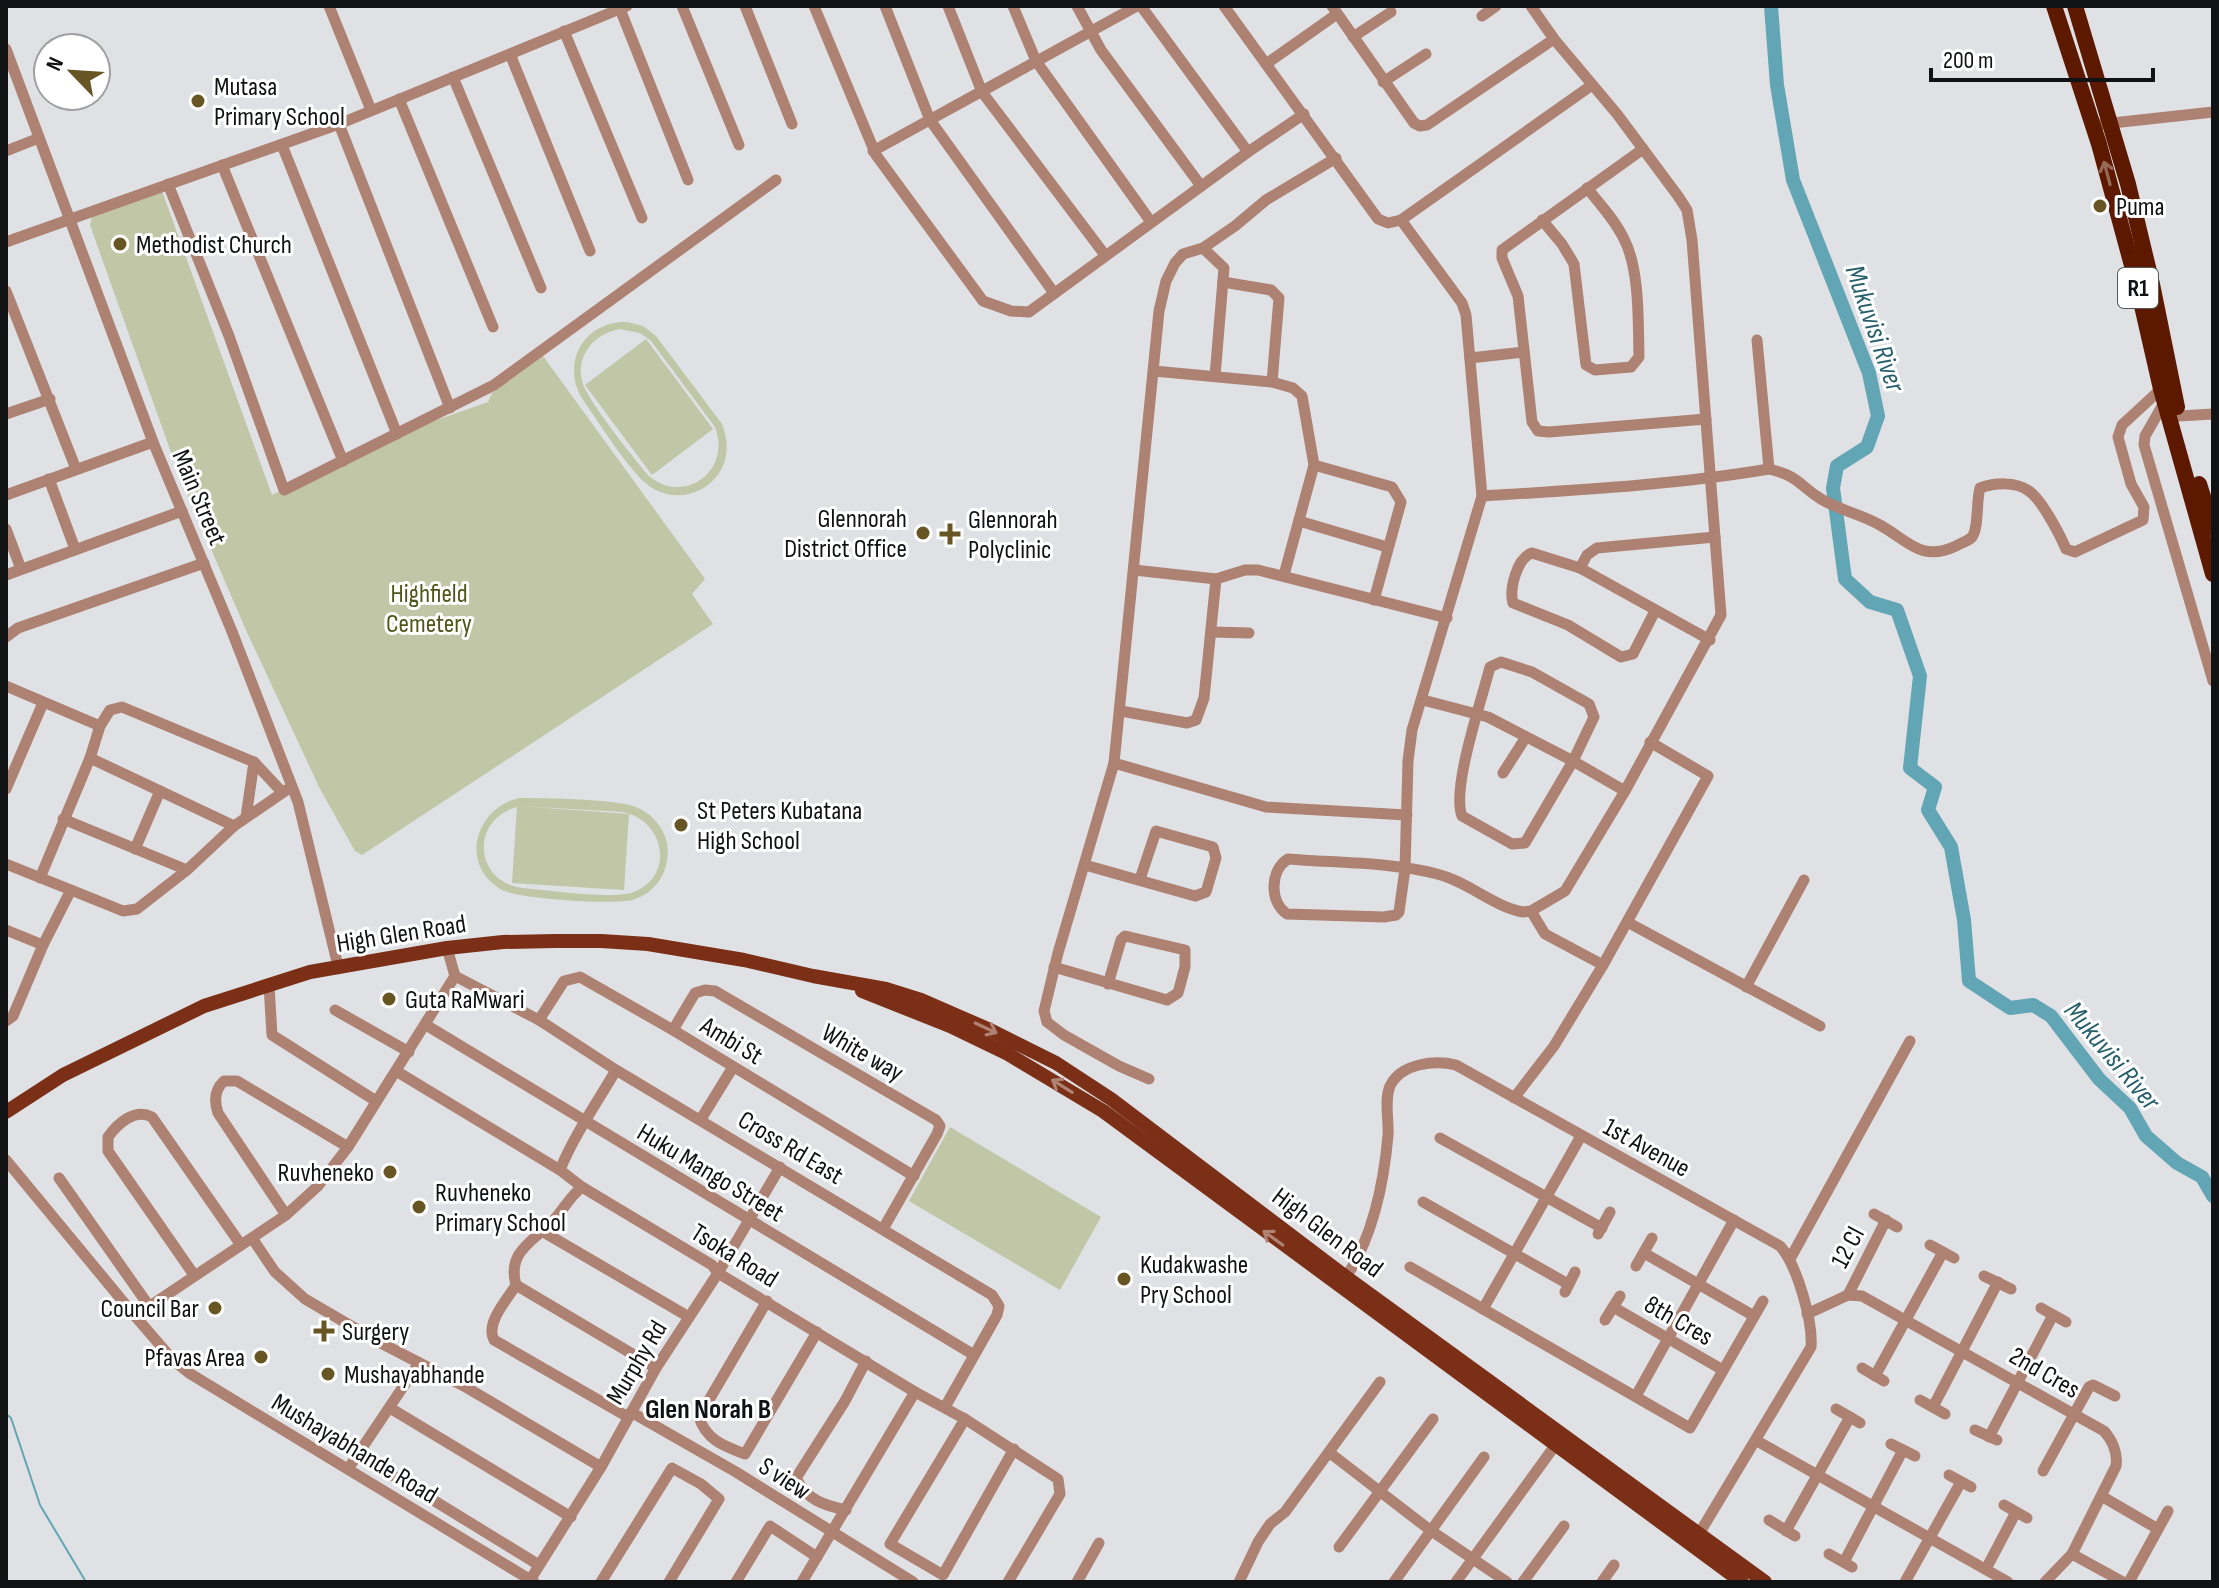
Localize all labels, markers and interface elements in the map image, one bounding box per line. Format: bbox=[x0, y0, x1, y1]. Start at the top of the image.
north arrow bbox=[32, 32, 112, 112]
scale bar bbox=[1931, 32, 2153, 82]
text: 200 m bbox=[1943, 46, 1994, 75]
text: N bbox=[41, 53, 70, 75]
place label: Mutasa Primary School bbox=[214, 72, 345, 133]
marker: Mutasa Primary School bbox=[189, 92, 207, 110]
one-way arrow bbox=[2099, 161, 2114, 187]
place label: Puma bbox=[2116, 192, 2165, 223]
marker: Puma bbox=[2091, 197, 2109, 215]
place label: Methodist Church bbox=[136, 230, 292, 261]
marker: Methodist Church bbox=[111, 235, 129, 253]
water label: Mukuvisi River bbox=[1838, 261, 1912, 397]
road number: R1 bbox=[2118, 268, 2158, 308]
street label: Main Street bbox=[165, 445, 233, 550]
place label: Glennorah District Office bbox=[784, 504, 907, 565]
place label: Glennorah Polyclinic bbox=[968, 505, 1058, 566]
marker: Glennorah Polyclinic bbox=[939, 523, 961, 545]
marker: Glennorah District Office bbox=[914, 524, 932, 542]
park label: Highfield Cemetery bbox=[386, 579, 472, 640]
place label: St Peters Kubatana High School bbox=[697, 796, 862, 857]
marker: St Peters Kubatana High School bbox=[672, 816, 690, 834]
street label: High Glen Road bbox=[334, 909, 468, 960]
place label: Guta RaMwari bbox=[405, 985, 525, 1016]
marker: Guta RaMwari bbox=[380, 990, 398, 1008]
water label: Mukuvisi River bbox=[2057, 995, 2167, 1118]
street label: Ambi St bbox=[694, 1010, 768, 1072]
street label: White way bbox=[816, 1018, 909, 1089]
one-way arrow bbox=[973, 1022, 997, 1037]
one-way arrow bbox=[1051, 1078, 1074, 1094]
street label: Cross Rd East bbox=[732, 1105, 848, 1192]
street label: 1st Avenue bbox=[1598, 1112, 1695, 1185]
street label: Huku Mango Street bbox=[631, 1117, 789, 1229]
place label: Ruvheneko bbox=[278, 1158, 374, 1189]
marker: Ruvheneko bbox=[381, 1163, 399, 1181]
place label: Ruvheneko Primary School bbox=[435, 1178, 566, 1239]
street label: High Glen Road bbox=[1266, 1182, 1389, 1285]
marker: Ruvheneko Primary School bbox=[410, 1198, 428, 1216]
street label: Tsoka Road bbox=[685, 1218, 783, 1295]
street label: 12 Cl bbox=[1825, 1222, 1872, 1273]
one-way arrow bbox=[1263, 1230, 1284, 1247]
place label: Kudakwashe Pry School bbox=[1140, 1250, 1248, 1311]
marker: Kudakwashe Pry School bbox=[1115, 1270, 1133, 1288]
street label: 8th Cres bbox=[1638, 1289, 1718, 1353]
place label: Council Bar bbox=[101, 1294, 200, 1325]
marker: Council Bar bbox=[206, 1299, 224, 1317]
street label: Murphy Rd bbox=[600, 1315, 674, 1410]
place label: Surgery bbox=[342, 1317, 409, 1348]
marker: Surgery bbox=[313, 1320, 335, 1342]
street label: 2nd Cres bbox=[2004, 1341, 2085, 1406]
place label: Pfavas Area bbox=[144, 1343, 245, 1374]
marker: Pfavas Area bbox=[252, 1348, 270, 1366]
place label: Mushayabhande bbox=[344, 1360, 485, 1391]
marker: Mushayabhande bbox=[319, 1365, 337, 1383]
street label: Mushayabhande Road bbox=[266, 1388, 443, 1511]
district label: Glen Norah B bbox=[645, 1393, 771, 1426]
street label: S view bbox=[753, 1451, 816, 1507]

